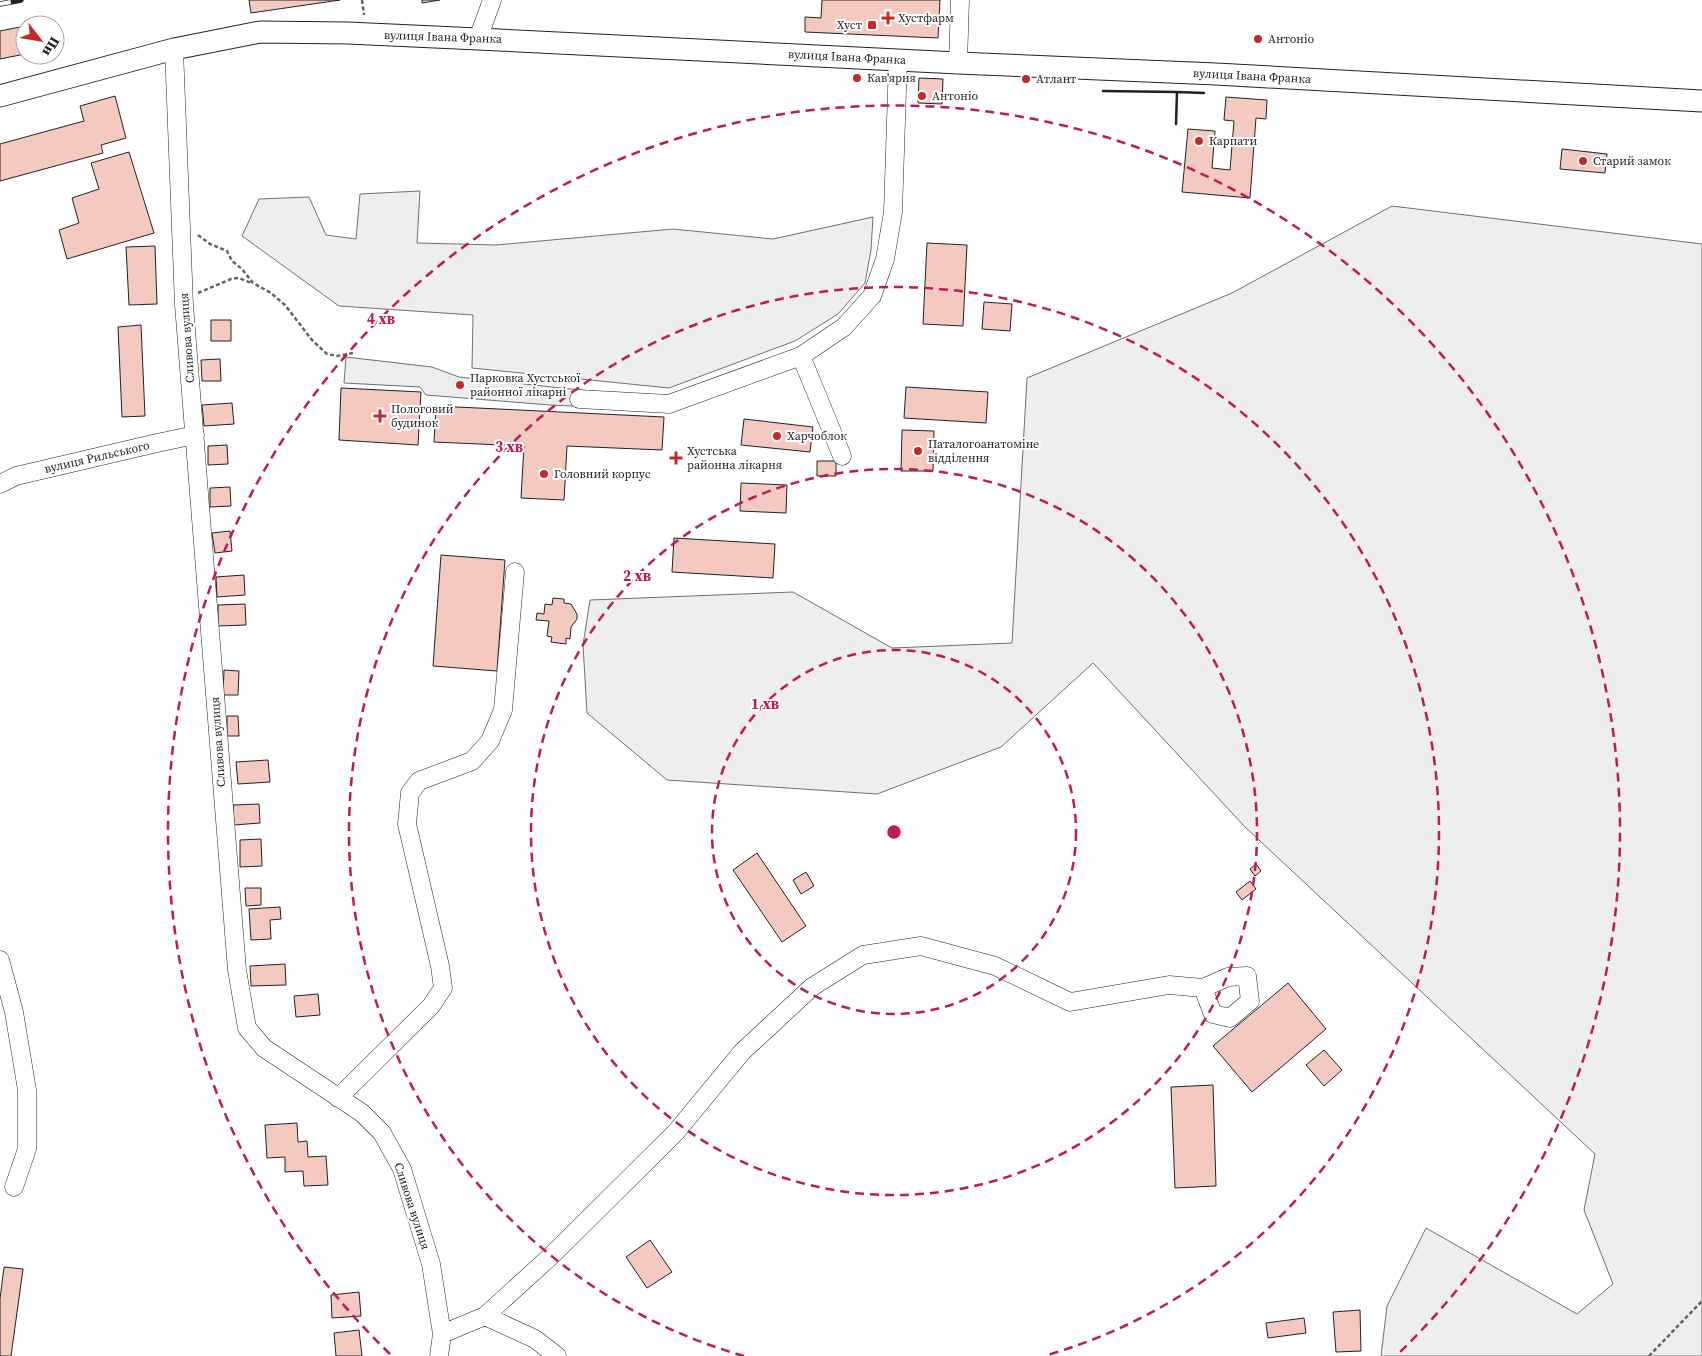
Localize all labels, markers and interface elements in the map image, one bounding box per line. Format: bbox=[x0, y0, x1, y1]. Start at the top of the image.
place label: Хустфарм bbox=[898, 10, 954, 26]
marker: Хустфарм bbox=[882, 12, 894, 24]
north arrow bbox=[15, 15, 65, 65]
place label: Хуст bbox=[837, 17, 863, 33]
marker: Хуст bbox=[866, 19, 878, 31]
street label: вулиця Івана Франка bbox=[384, 27, 503, 47]
place label: Антонio bbox=[1268, 31, 1315, 47]
text: Пн bbox=[38, 33, 65, 60]
marker: Антонio bbox=[1252, 33, 1264, 45]
street label: вулиця Івана Франка bbox=[788, 46, 907, 68]
street label: вулиця Івана Франка bbox=[1193, 65, 1312, 87]
place label: Кав'ярня bbox=[867, 70, 916, 86]
place label: Атлант bbox=[1036, 71, 1077, 87]
marker: Кав'ярня bbox=[851, 72, 863, 84]
marker: Атлант bbox=[1020, 73, 1032, 85]
place label: Антоніо bbox=[932, 88, 979, 104]
marker: Антоніо bbox=[916, 90, 928, 102]
place label: Карпати bbox=[1209, 133, 1257, 149]
marker: Карпати bbox=[1193, 135, 1205, 147]
place label: Старий замок bbox=[1593, 153, 1671, 169]
marker: Старий замок bbox=[1577, 155, 1589, 167]
street label: Сливова вулиця bbox=[176, 292, 198, 384]
text: 4 хв bbox=[367, 308, 395, 329]
place label: Парковка Хустської районної лікарні bbox=[470, 370, 581, 400]
marker: Парковка Хустської районної лікарні bbox=[454, 379, 466, 391]
place label: Пологовий будинок bbox=[391, 401, 454, 431]
marker: Пологовий будинок bbox=[373, 409, 387, 423]
place label: Харчоблок bbox=[787, 428, 847, 444]
marker: Харчоблок bbox=[771, 430, 783, 442]
text: 3 хв bbox=[495, 436, 523, 457]
place label: Паталогоанатоміне відділення bbox=[928, 436, 1039, 466]
street label: вулиця Рильського bbox=[43, 437, 152, 477]
place label: Хустська районна лікарня bbox=[687, 443, 782, 473]
marker: Паталогоанатоміне відділення bbox=[912, 445, 924, 457]
marker: Хустська районна лікарня bbox=[669, 451, 683, 465]
place label: Головний корпус bbox=[554, 466, 651, 482]
marker: Головний корпус bbox=[538, 468, 550, 480]
text: 2 хв bbox=[623, 565, 651, 586]
text: 1 хв bbox=[751, 693, 779, 714]
street label: Сливова вулиця bbox=[207, 696, 229, 788]
centre of rings bbox=[885, 823, 903, 841]
street label: Сливова вулиця bbox=[390, 1161, 434, 1251]

